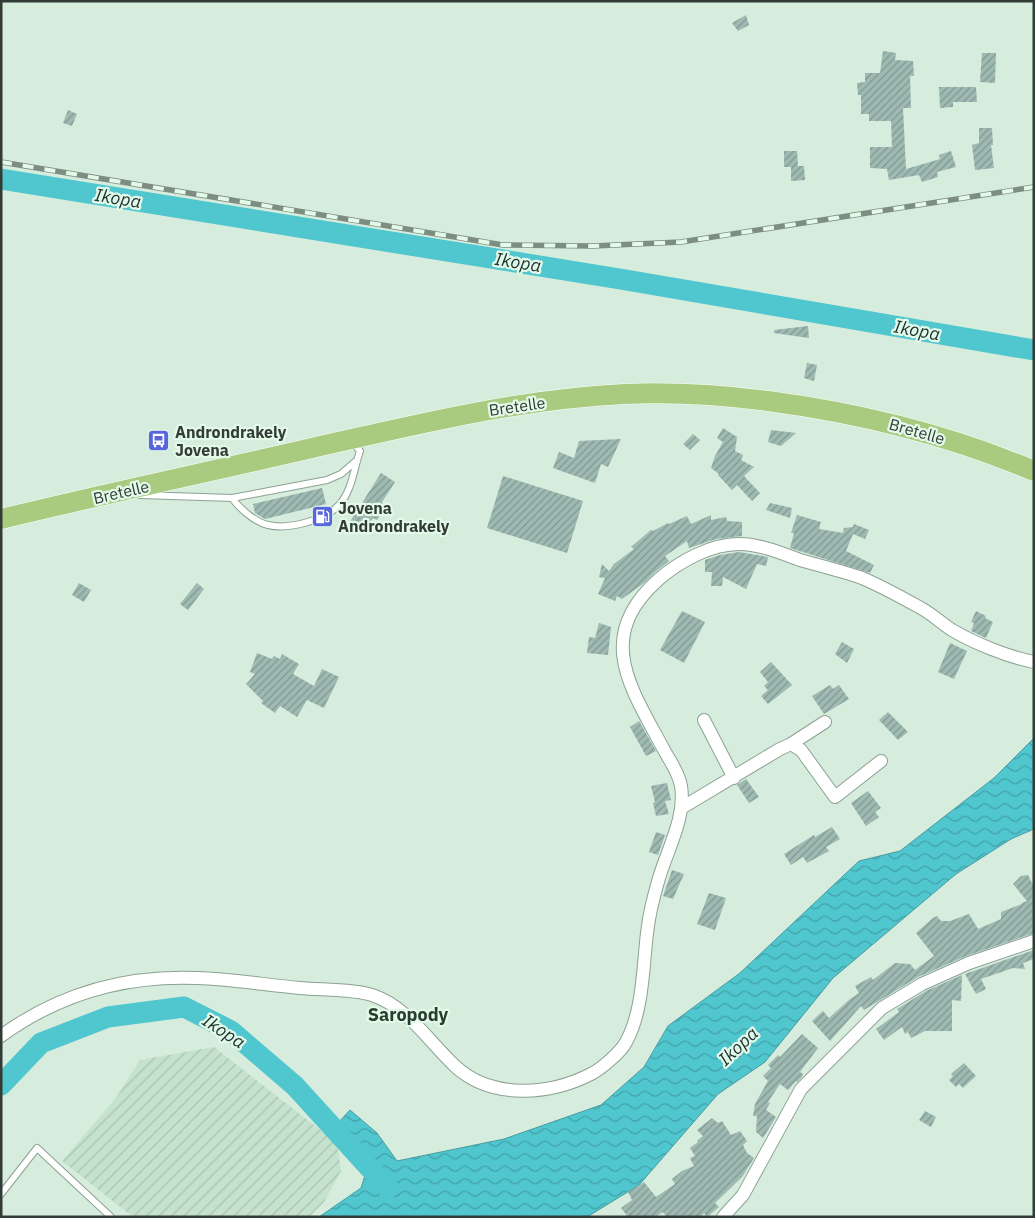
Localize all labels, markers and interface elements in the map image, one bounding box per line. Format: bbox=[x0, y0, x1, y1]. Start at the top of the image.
water label: Ikopa bbox=[93, 183, 143, 213]
water label: Ikopa bbox=[493, 247, 543, 277]
water label: Ikopa bbox=[892, 315, 942, 345]
street label: Bretelle bbox=[487, 392, 547, 420]
street label: Bretelle bbox=[887, 414, 947, 448]
place label: Androndrakely Jovena bbox=[175, 422, 287, 460]
bus stop icon: Androndrakely Jovena bbox=[147, 429, 171, 453]
street label: Bretelle bbox=[91, 476, 151, 508]
place label: Jovena Androndrakely bbox=[338, 498, 450, 536]
fuel station icon: Jovena Androndrakely bbox=[310, 505, 334, 529]
district label: Saropody bbox=[368, 1003, 449, 1026]
water label: Ikopa bbox=[198, 1009, 250, 1053]
water label: Ikopa bbox=[713, 1022, 763, 1070]

